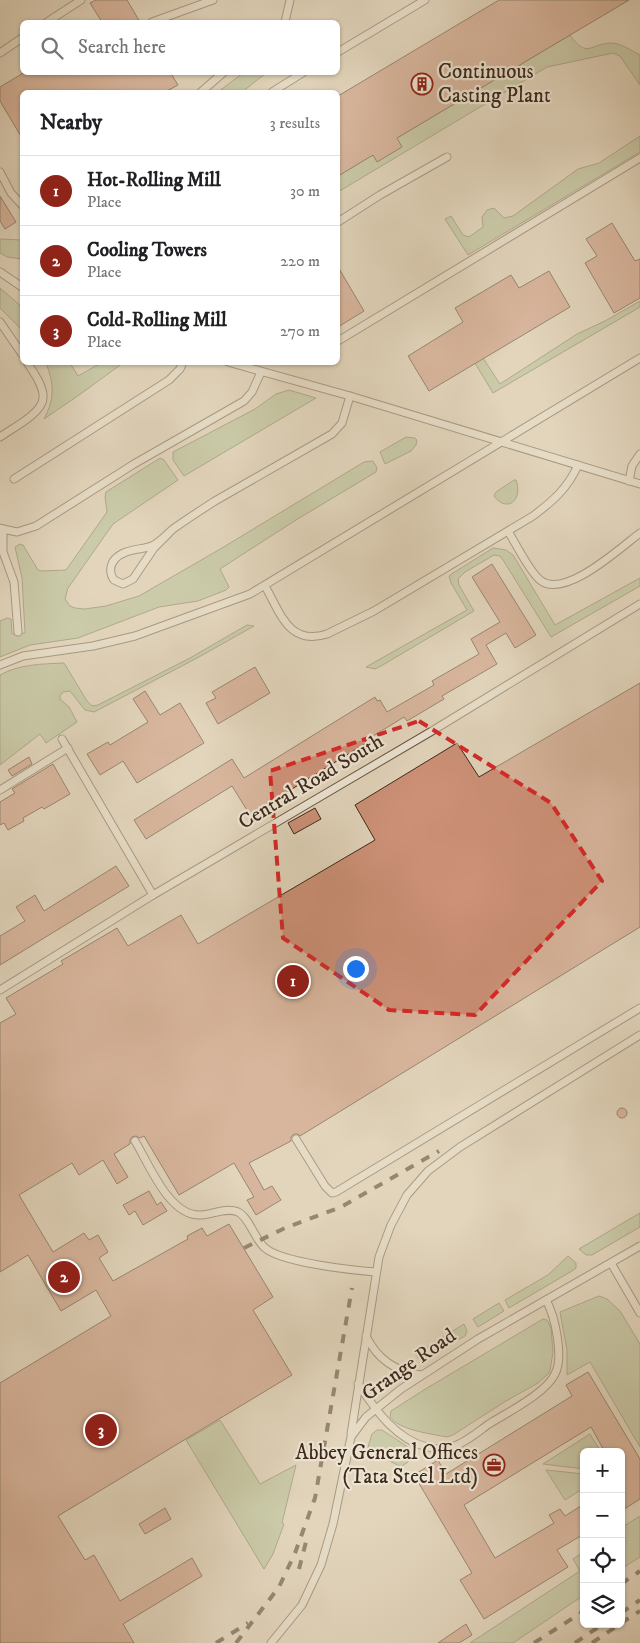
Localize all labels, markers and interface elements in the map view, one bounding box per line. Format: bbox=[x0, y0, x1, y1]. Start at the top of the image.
search box bbox=[20, 20, 340, 75]
icon: search bbox=[38, 34, 66, 62]
text: Search here bbox=[78, 36, 166, 59]
place label: Continuous Casting Plant bbox=[438, 59, 551, 109]
building icon: Continuous Casting Plant bbox=[410, 72, 434, 96]
text: Nearby bbox=[40, 110, 102, 136]
text: 3 results bbox=[270, 113, 320, 133]
text: Hot-Rolling Mill bbox=[87, 169, 221, 192]
text: 1 bbox=[53, 181, 59, 201]
text: 30 m bbox=[290, 181, 320, 201]
text: Place bbox=[87, 192, 121, 212]
text: Cooling Towers bbox=[87, 239, 207, 262]
text: 2 bbox=[52, 251, 60, 271]
text: 220 m bbox=[280, 251, 320, 271]
text: Place bbox=[87, 262, 121, 282]
text: Cold-Rolling Mill bbox=[87, 309, 227, 332]
text: 3 bbox=[53, 321, 59, 341]
text: 270 m bbox=[280, 321, 320, 341]
text: Place bbox=[87, 332, 121, 352]
street label: Central Road South bbox=[234, 728, 388, 836]
your location bbox=[343, 956, 369, 982]
pin: 1 bbox=[277, 962, 309, 1000]
pin: 2 bbox=[48, 1258, 80, 1296]
street label: Grange Road bbox=[357, 1323, 462, 1407]
pin: 3 bbox=[85, 1411, 117, 1449]
place label: Abbey General Offices (Tata Steel Ltd) bbox=[295, 1440, 478, 1490]
map controls bbox=[580, 1448, 625, 1628]
button: + bbox=[580, 1448, 625, 1493]
office icon: Abbey General Offices (Tata Steel Ltd) bbox=[482, 1453, 506, 1477]
button: − bbox=[580, 1493, 625, 1538]
button: locate bbox=[580, 1538, 625, 1583]
button: layers bbox=[580, 1583, 625, 1628]

